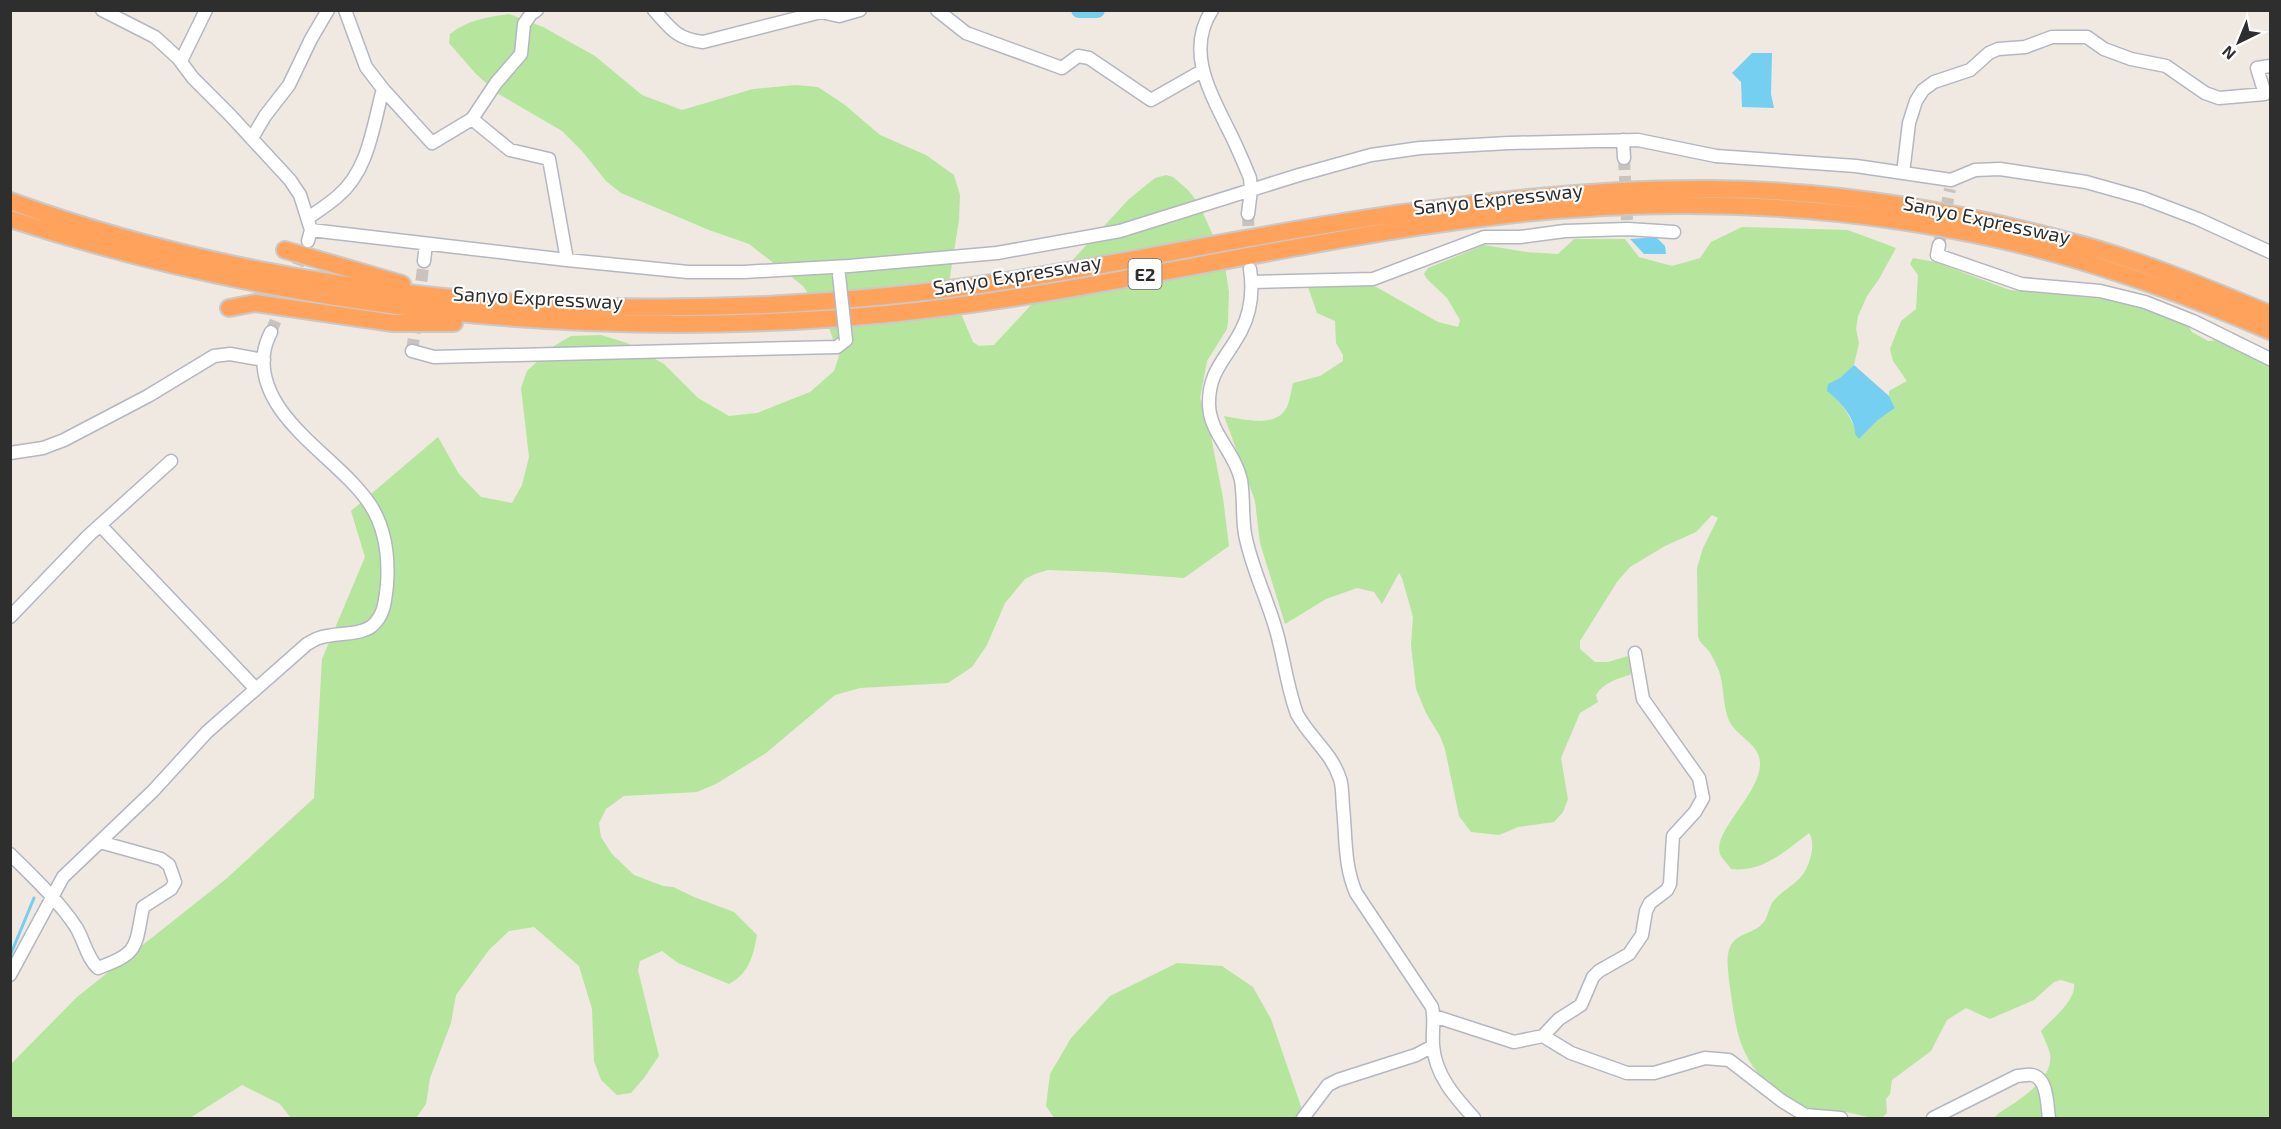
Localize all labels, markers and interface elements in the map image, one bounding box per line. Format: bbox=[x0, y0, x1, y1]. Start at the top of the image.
north arrow bbox=[2209, 12, 2269, 72]
text: N bbox=[2218, 42, 2239, 64]
street label: Sanyo Expressway bbox=[1412, 177, 1584, 219]
street label: Sanyo Expressway bbox=[1901, 190, 2073, 249]
street label: Sanyo Expressway bbox=[931, 249, 1103, 299]
road number: E2 bbox=[1128, 259, 1162, 289]
street label: Sanyo Expressway bbox=[452, 281, 624, 313]

